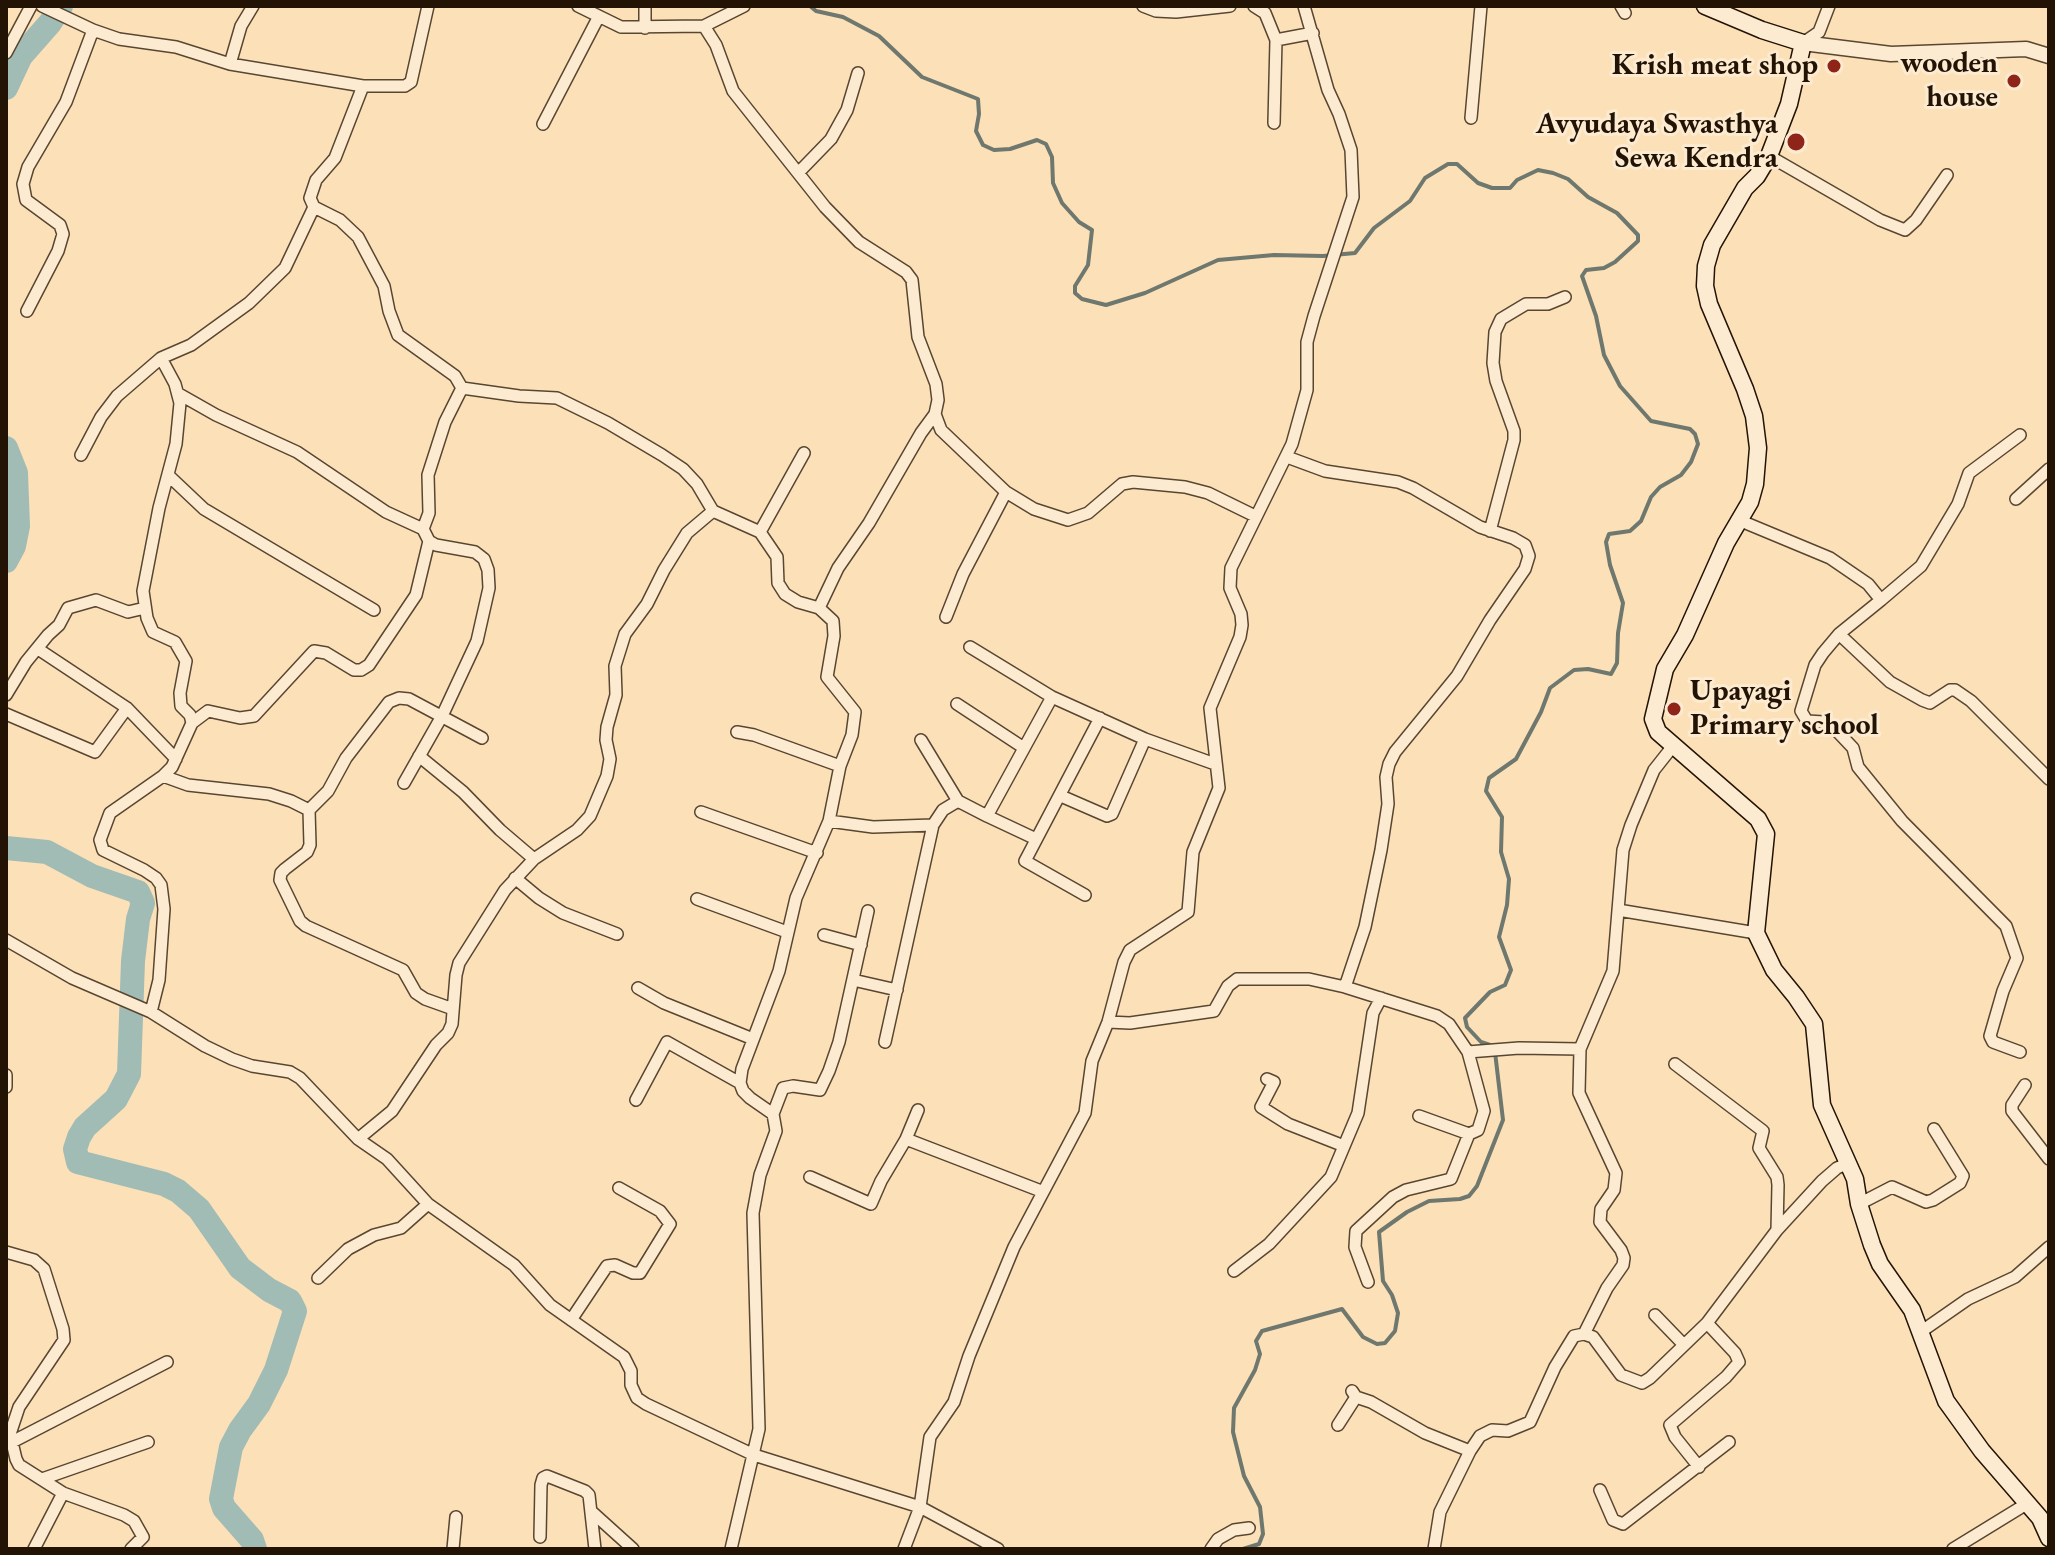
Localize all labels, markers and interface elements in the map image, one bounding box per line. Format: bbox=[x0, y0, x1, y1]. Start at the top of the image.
place label: wooden house bbox=[1900, 46, 1998, 116]
place label: Krish meat shop bbox=[1612, 48, 1818, 84]
marker: Krish meat shop bbox=[1825, 57, 1843, 75]
marker: wooden house bbox=[2005, 72, 2023, 90]
place label: Avyudaya Swasthya Sewa Kendra bbox=[1536, 107, 1778, 178]
marker: Avyudaya Swasthya Sewa Kendra bbox=[1785, 131, 1807, 153]
place label: Upayagi Primary school bbox=[1690, 674, 1879, 744]
marker: Upayagi Primary school bbox=[1665, 700, 1683, 718]

